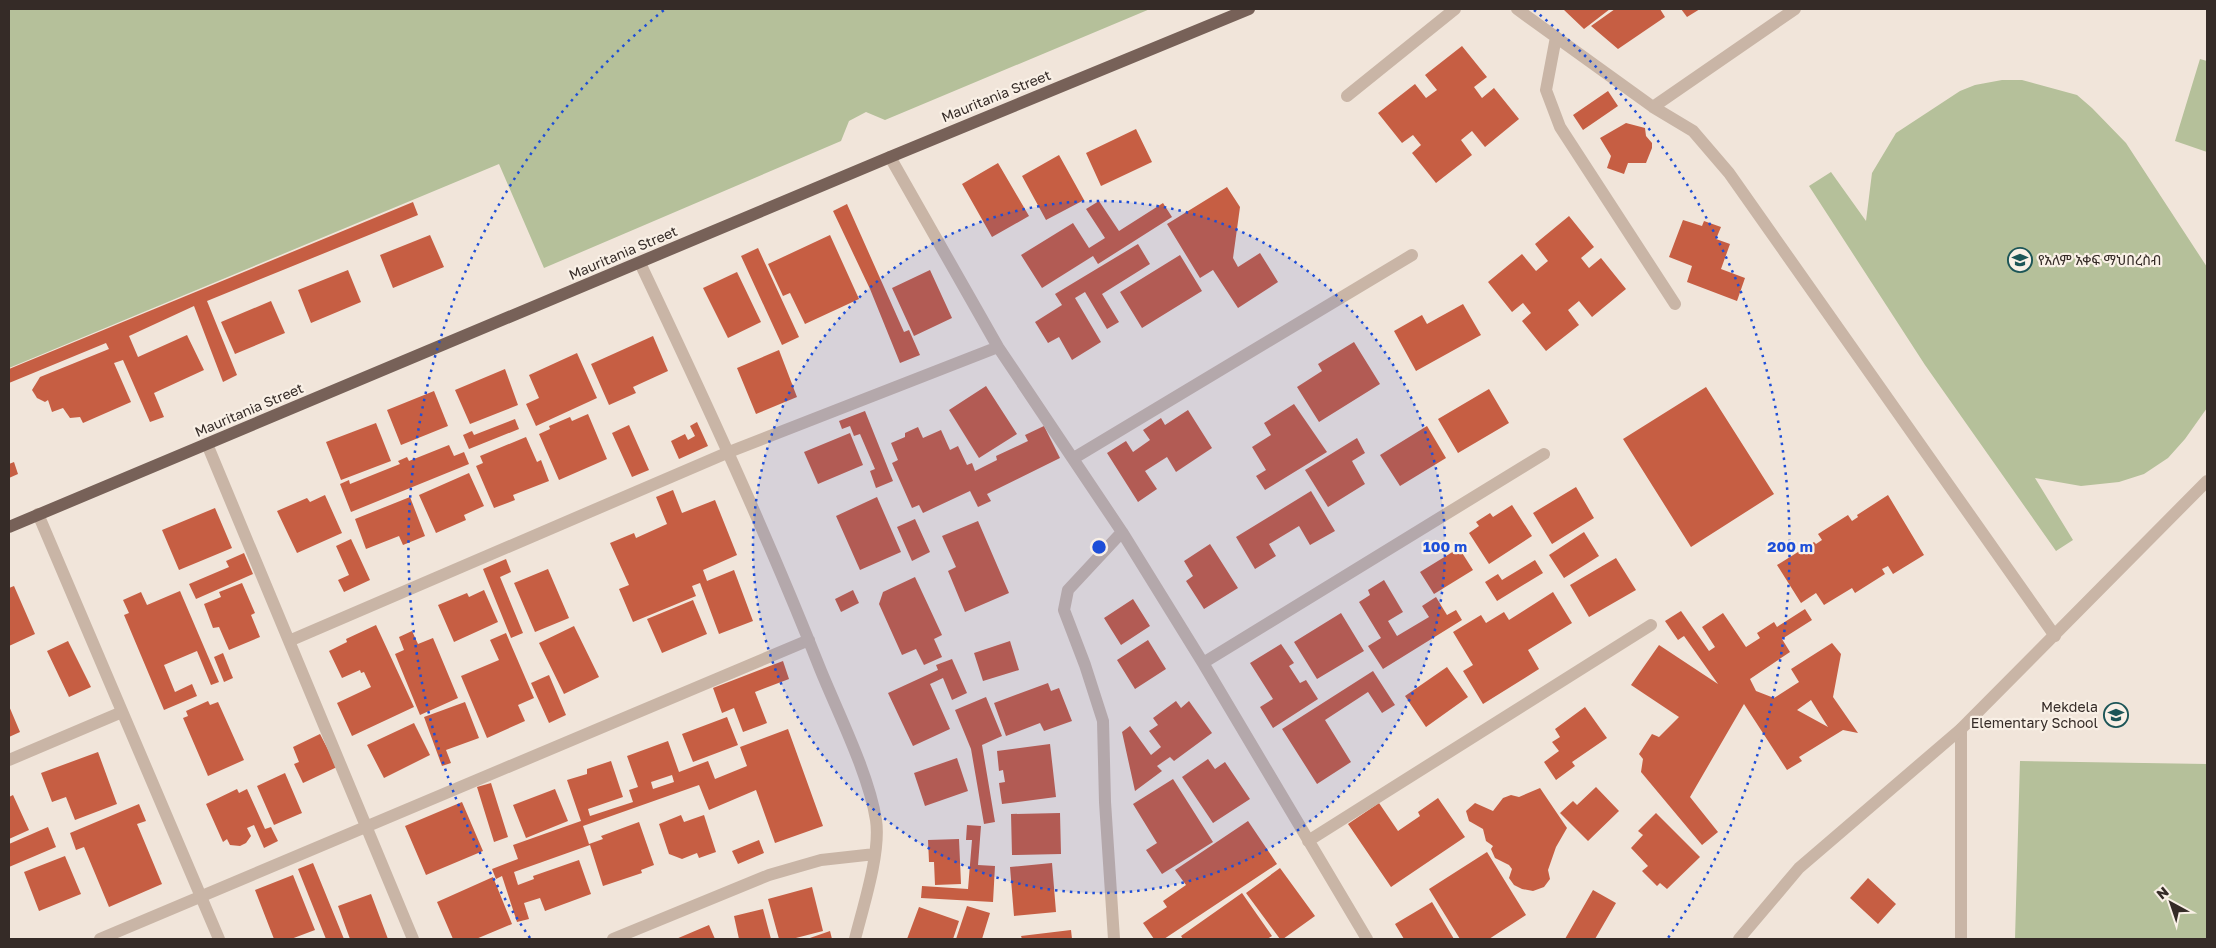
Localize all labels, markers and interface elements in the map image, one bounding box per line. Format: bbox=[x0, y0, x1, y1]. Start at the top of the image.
street label: Mauritania Street bbox=[939, 66, 1053, 125]
street label: Mauritania Street bbox=[566, 222, 680, 283]
school or university icon: የአለም አቀፍ ማህበረስብ bbox=[2007, 247, 2033, 273]
place label: የአለም አቀፍ ማህበረስብ bbox=[2038, 251, 2161, 268]
street label: Mauritania Street bbox=[192, 379, 306, 440]
text: 100 m bbox=[1423, 537, 1467, 555]
text: 200 m bbox=[1767, 537, 1813, 555]
centre of rings bbox=[1090, 538, 1108, 556]
place label: Mekdela Elementary School bbox=[1971, 698, 2098, 731]
school or university icon: Mekdela Elementary School bbox=[2103, 702, 2129, 728]
north arrow bbox=[2146, 878, 2196, 928]
text: N bbox=[2153, 883, 2172, 903]

